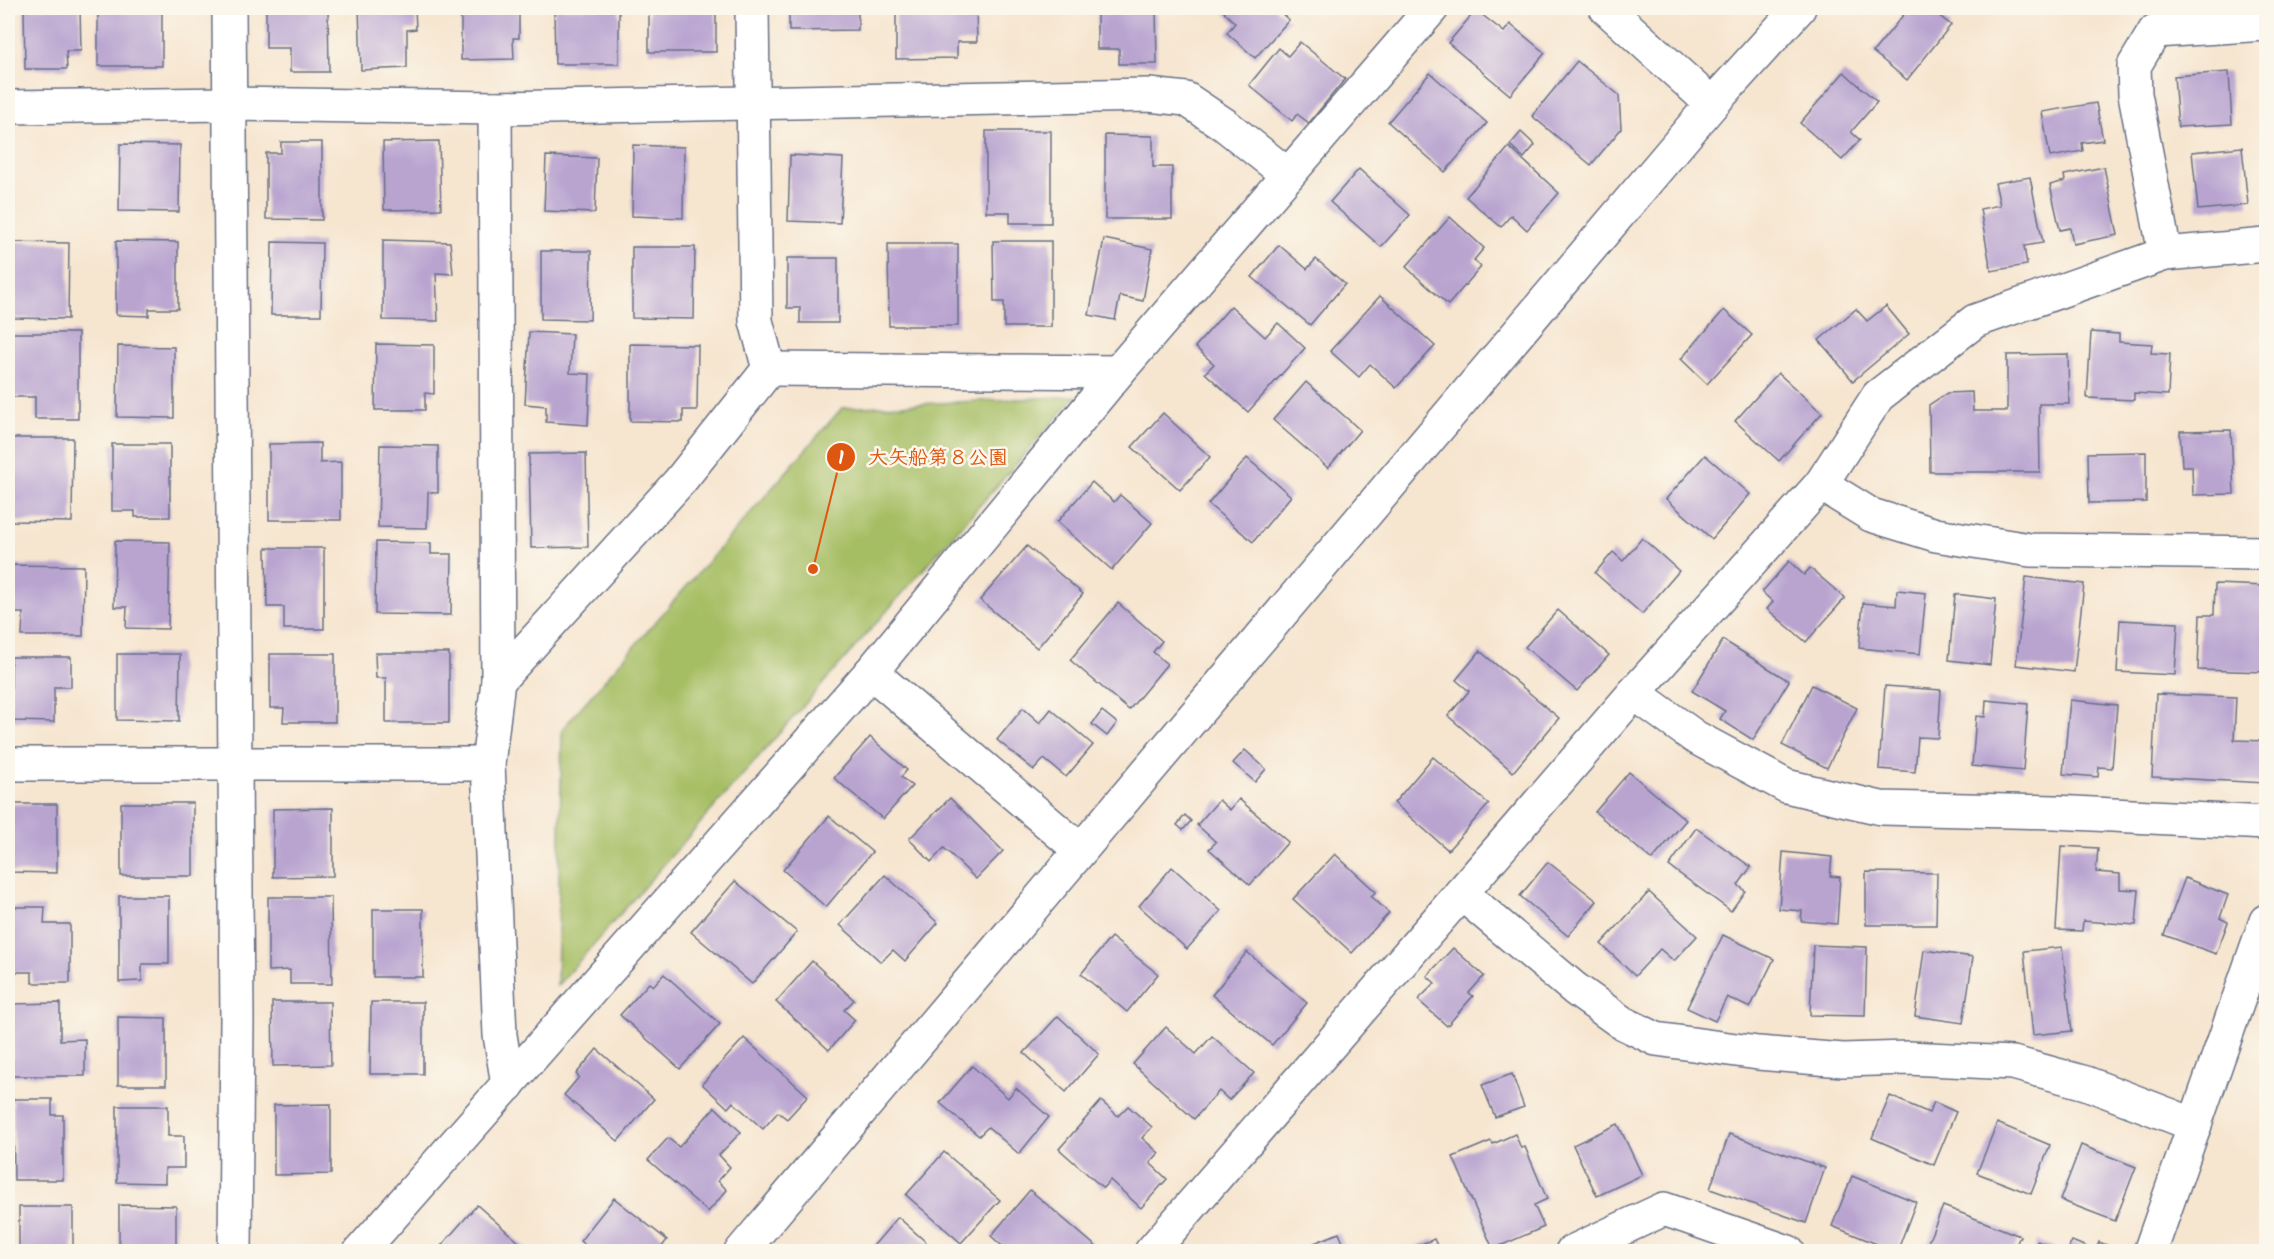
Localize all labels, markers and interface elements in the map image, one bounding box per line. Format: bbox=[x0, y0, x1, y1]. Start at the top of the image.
callout: 大矢船第８公園 bbox=[826, 438, 1020, 476]
text: 大矢船第８公園 bbox=[868, 443, 1008, 475]
text: 1 bbox=[838, 445, 844, 474]

